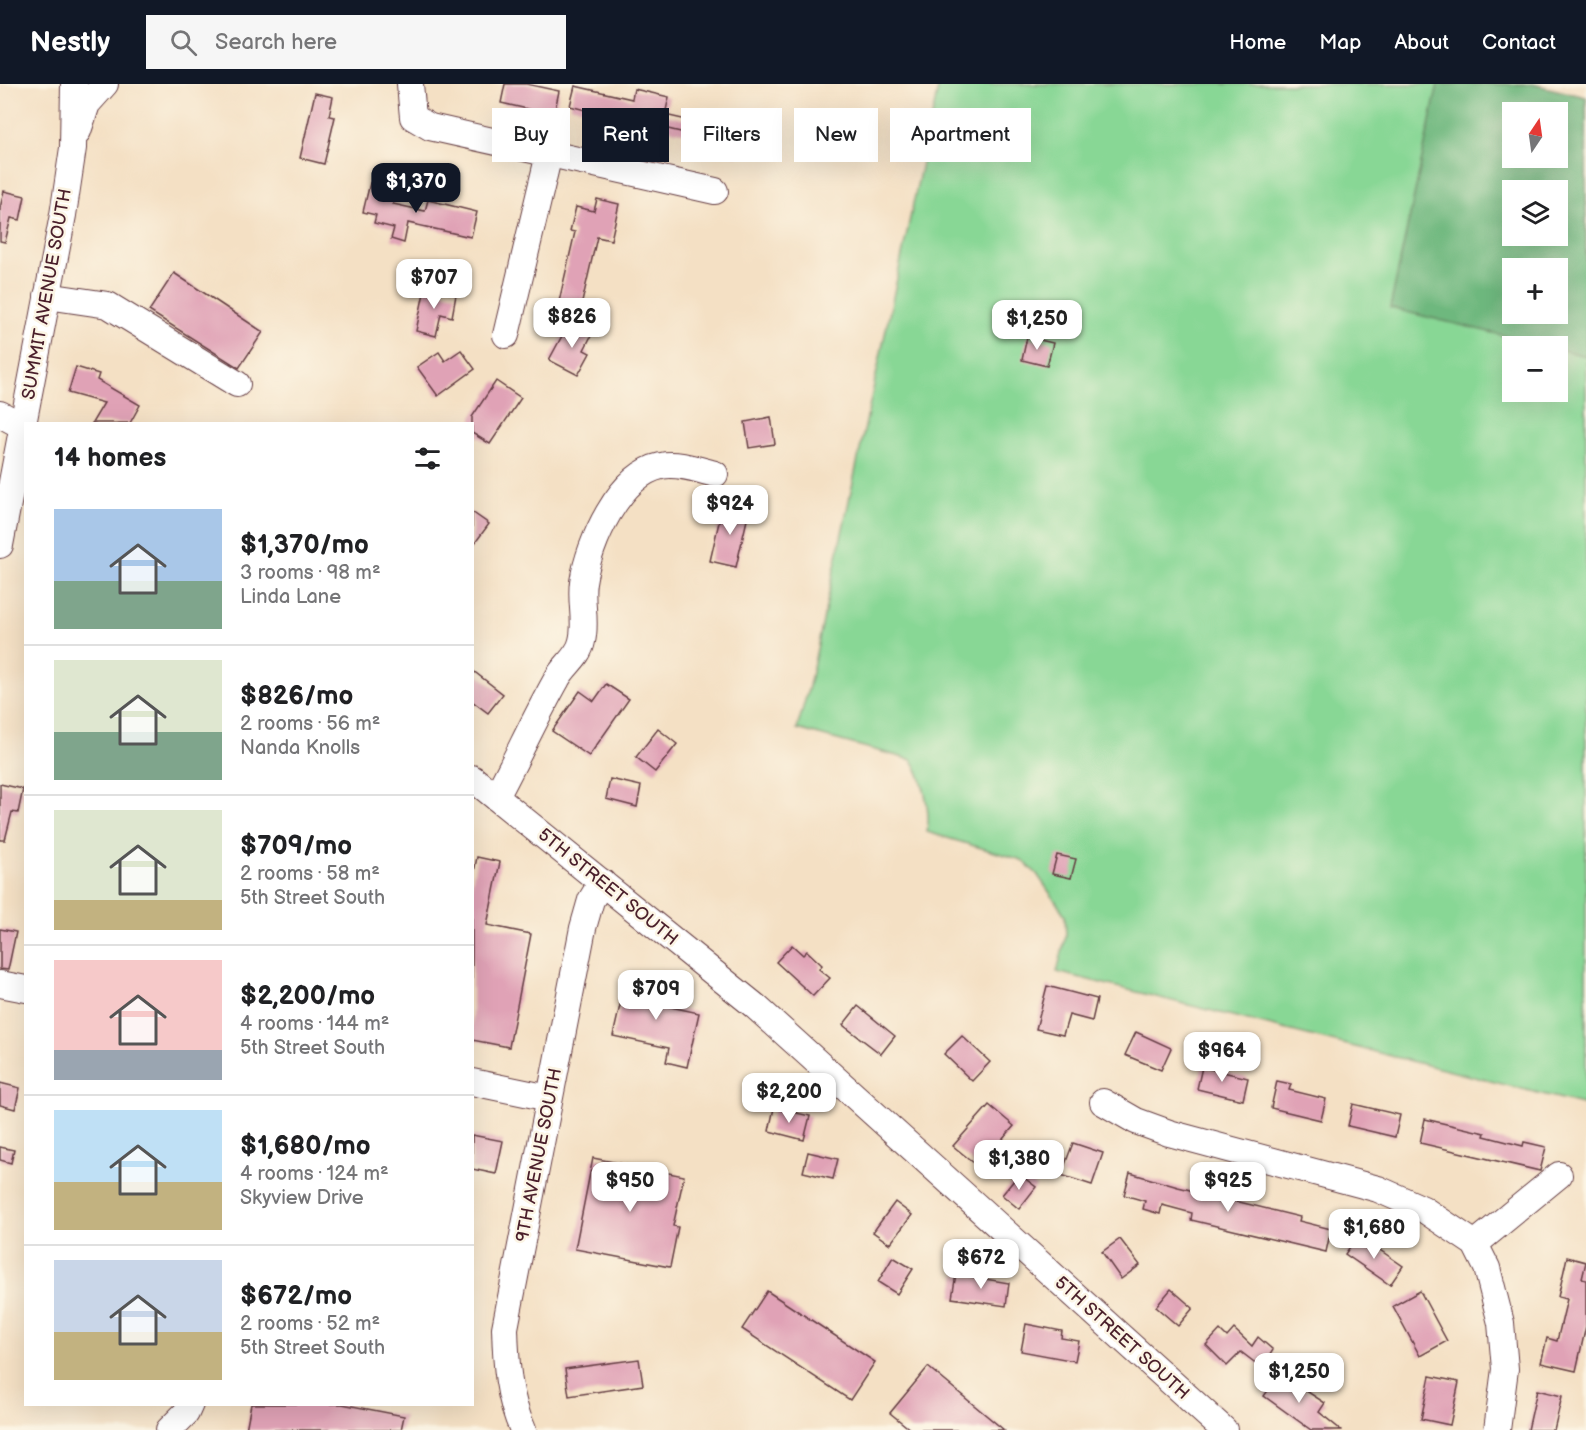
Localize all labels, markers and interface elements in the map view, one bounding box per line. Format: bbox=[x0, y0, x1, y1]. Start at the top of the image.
search box bbox=[146, 15, 566, 69]
text: Nestly bbox=[30, 26, 110, 59]
icon: search bbox=[167, 26, 200, 59]
text: Search here bbox=[215, 29, 337, 56]
text: Home bbox=[1229, 30, 1286, 55]
text: Map bbox=[1319, 30, 1361, 55]
text: About bbox=[1394, 30, 1449, 55]
text: Contact bbox=[1482, 30, 1556, 55]
north arrow bbox=[1502, 102, 1568, 168]
map controls bbox=[1502, 102, 1568, 402]
chip: Buy bbox=[492, 108, 570, 162]
chip: Rent bbox=[582, 108, 669, 162]
chip: Filters bbox=[681, 108, 782, 162]
chip: New bbox=[794, 108, 878, 162]
chip: Apartment bbox=[890, 108, 1031, 162]
pin: $1,370 bbox=[367, 163, 465, 214]
text: $1,370 bbox=[385, 170, 447, 194]
button: layers bbox=[1502, 180, 1568, 246]
street label: SUMMIT AVENUE SOUTH bbox=[18, 187, 76, 401]
button: + bbox=[1502, 258, 1568, 324]
pin: $707 bbox=[398, 259, 470, 310]
text: $707 bbox=[410, 266, 458, 290]
pin: $826 bbox=[536, 298, 608, 349]
pin: $1,250 bbox=[988, 300, 1086, 351]
text: $826 bbox=[547, 305, 597, 329]
text: $1,250 bbox=[1006, 307, 1068, 331]
button: − bbox=[1502, 336, 1568, 402]
icon: filters bbox=[411, 442, 444, 475]
text: 14 homes bbox=[54, 443, 166, 474]
pin: $924 bbox=[694, 485, 766, 536]
text: $924 bbox=[706, 492, 754, 516]
text: $1,370/mo bbox=[240, 530, 369, 561]
icon: home bbox=[102, 533, 174, 605]
text: 3 rooms · 98 m² bbox=[240, 561, 381, 585]
text: Linda Lane bbox=[240, 585, 341, 609]
text: $826/mo bbox=[240, 681, 353, 712]
icon: home bbox=[102, 684, 174, 756]
text: 2 rooms · 56 m² bbox=[240, 712, 380, 736]
text: Nanda Knolls bbox=[240, 736, 360, 760]
street label: 5TH STREET SOUTH bbox=[534, 824, 682, 950]
text: $709/mo bbox=[240, 831, 352, 862]
icon: home bbox=[102, 834, 174, 906]
text: 2 rooms · 58 m² bbox=[240, 862, 380, 886]
text: 5th Street South bbox=[240, 886, 385, 910]
pin: $709 bbox=[620, 970, 692, 1021]
text: $709 bbox=[632, 977, 680, 1001]
text: $2,200/mo bbox=[240, 981, 375, 1012]
icon: home bbox=[102, 984, 174, 1056]
text: 4 rooms · 144 m² bbox=[240, 1012, 389, 1036]
pin: $964 bbox=[1186, 1032, 1258, 1083]
text: 5th Street South bbox=[240, 1036, 385, 1060]
text: $964 bbox=[1198, 1039, 1246, 1063]
street label: 9TH AVENUE SOUTH bbox=[512, 1066, 566, 1244]
pin: $2,200 bbox=[740, 1073, 838, 1124]
text: $2,200 bbox=[756, 1080, 822, 1104]
text: $1,680/mo bbox=[240, 1131, 371, 1162]
icon: home bbox=[102, 1134, 174, 1206]
pin: $1,380 bbox=[970, 1140, 1068, 1191]
text: $1,380 bbox=[988, 1147, 1050, 1171]
text: 4 rooms · 124 m² bbox=[240, 1162, 389, 1186]
pin: $950 bbox=[594, 1162, 666, 1213]
pin: $925 bbox=[1192, 1162, 1264, 1213]
text: $950 bbox=[606, 1169, 654, 1193]
text: $925 bbox=[1204, 1169, 1252, 1193]
text: Skyview Drive bbox=[240, 1186, 364, 1210]
pin: $1,680 bbox=[1325, 1209, 1423, 1260]
text: $1,680 bbox=[1343, 1216, 1405, 1240]
pin: $672 bbox=[945, 1239, 1017, 1290]
text: $672 bbox=[957, 1246, 1005, 1270]
street label: 5TH STREET SOUTH bbox=[1050, 1272, 1194, 1404]
text: $672/mo bbox=[240, 1281, 352, 1312]
icon: home bbox=[102, 1284, 174, 1356]
text: 2 rooms · 52 m² bbox=[240, 1312, 380, 1336]
text: 5th Street South bbox=[240, 1336, 385, 1360]
pin: $1,250 bbox=[1250, 1353, 1348, 1404]
text: $1,250 bbox=[1268, 1360, 1330, 1384]

